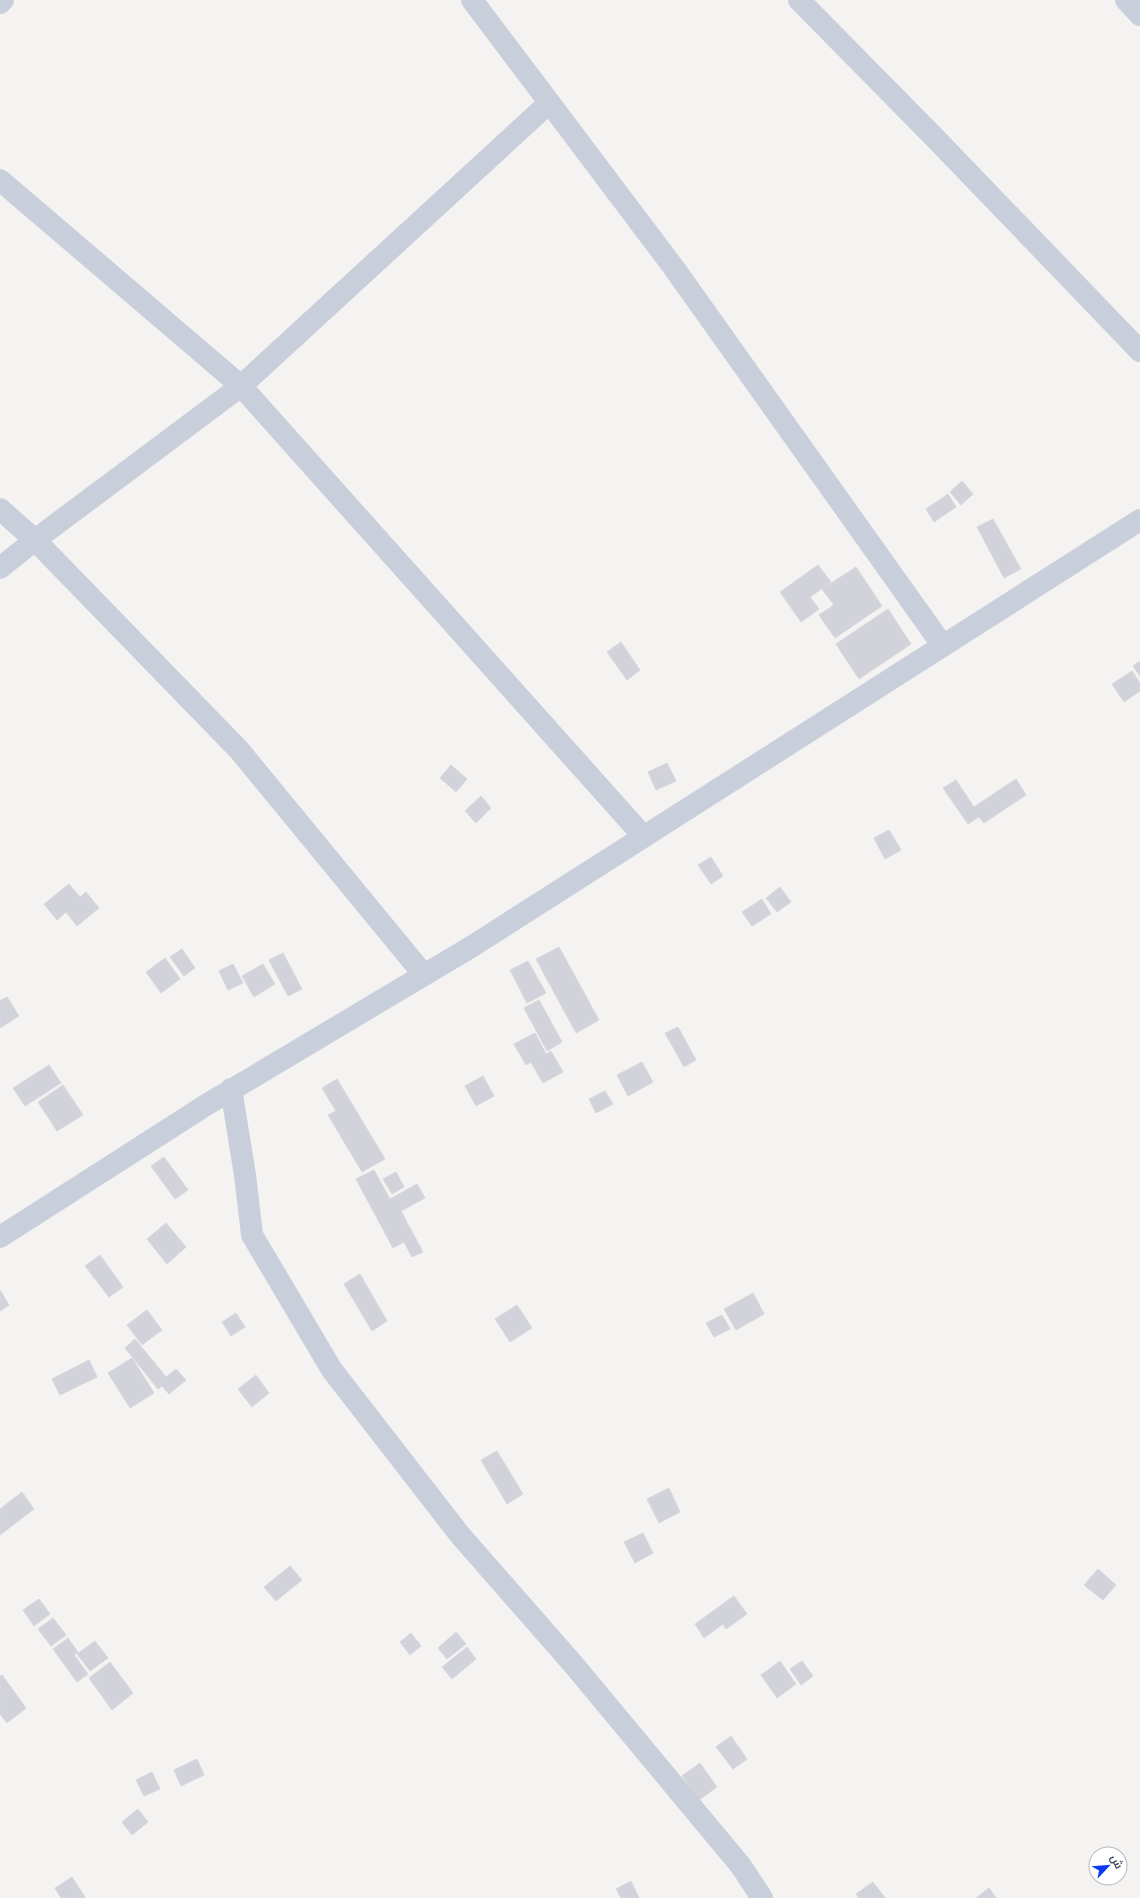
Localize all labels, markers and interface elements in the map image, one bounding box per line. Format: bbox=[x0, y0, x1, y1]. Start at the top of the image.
north arrow bbox=[1088, 1846, 1128, 1886]
text: ش bbox=[1108, 1853, 1125, 1871]

